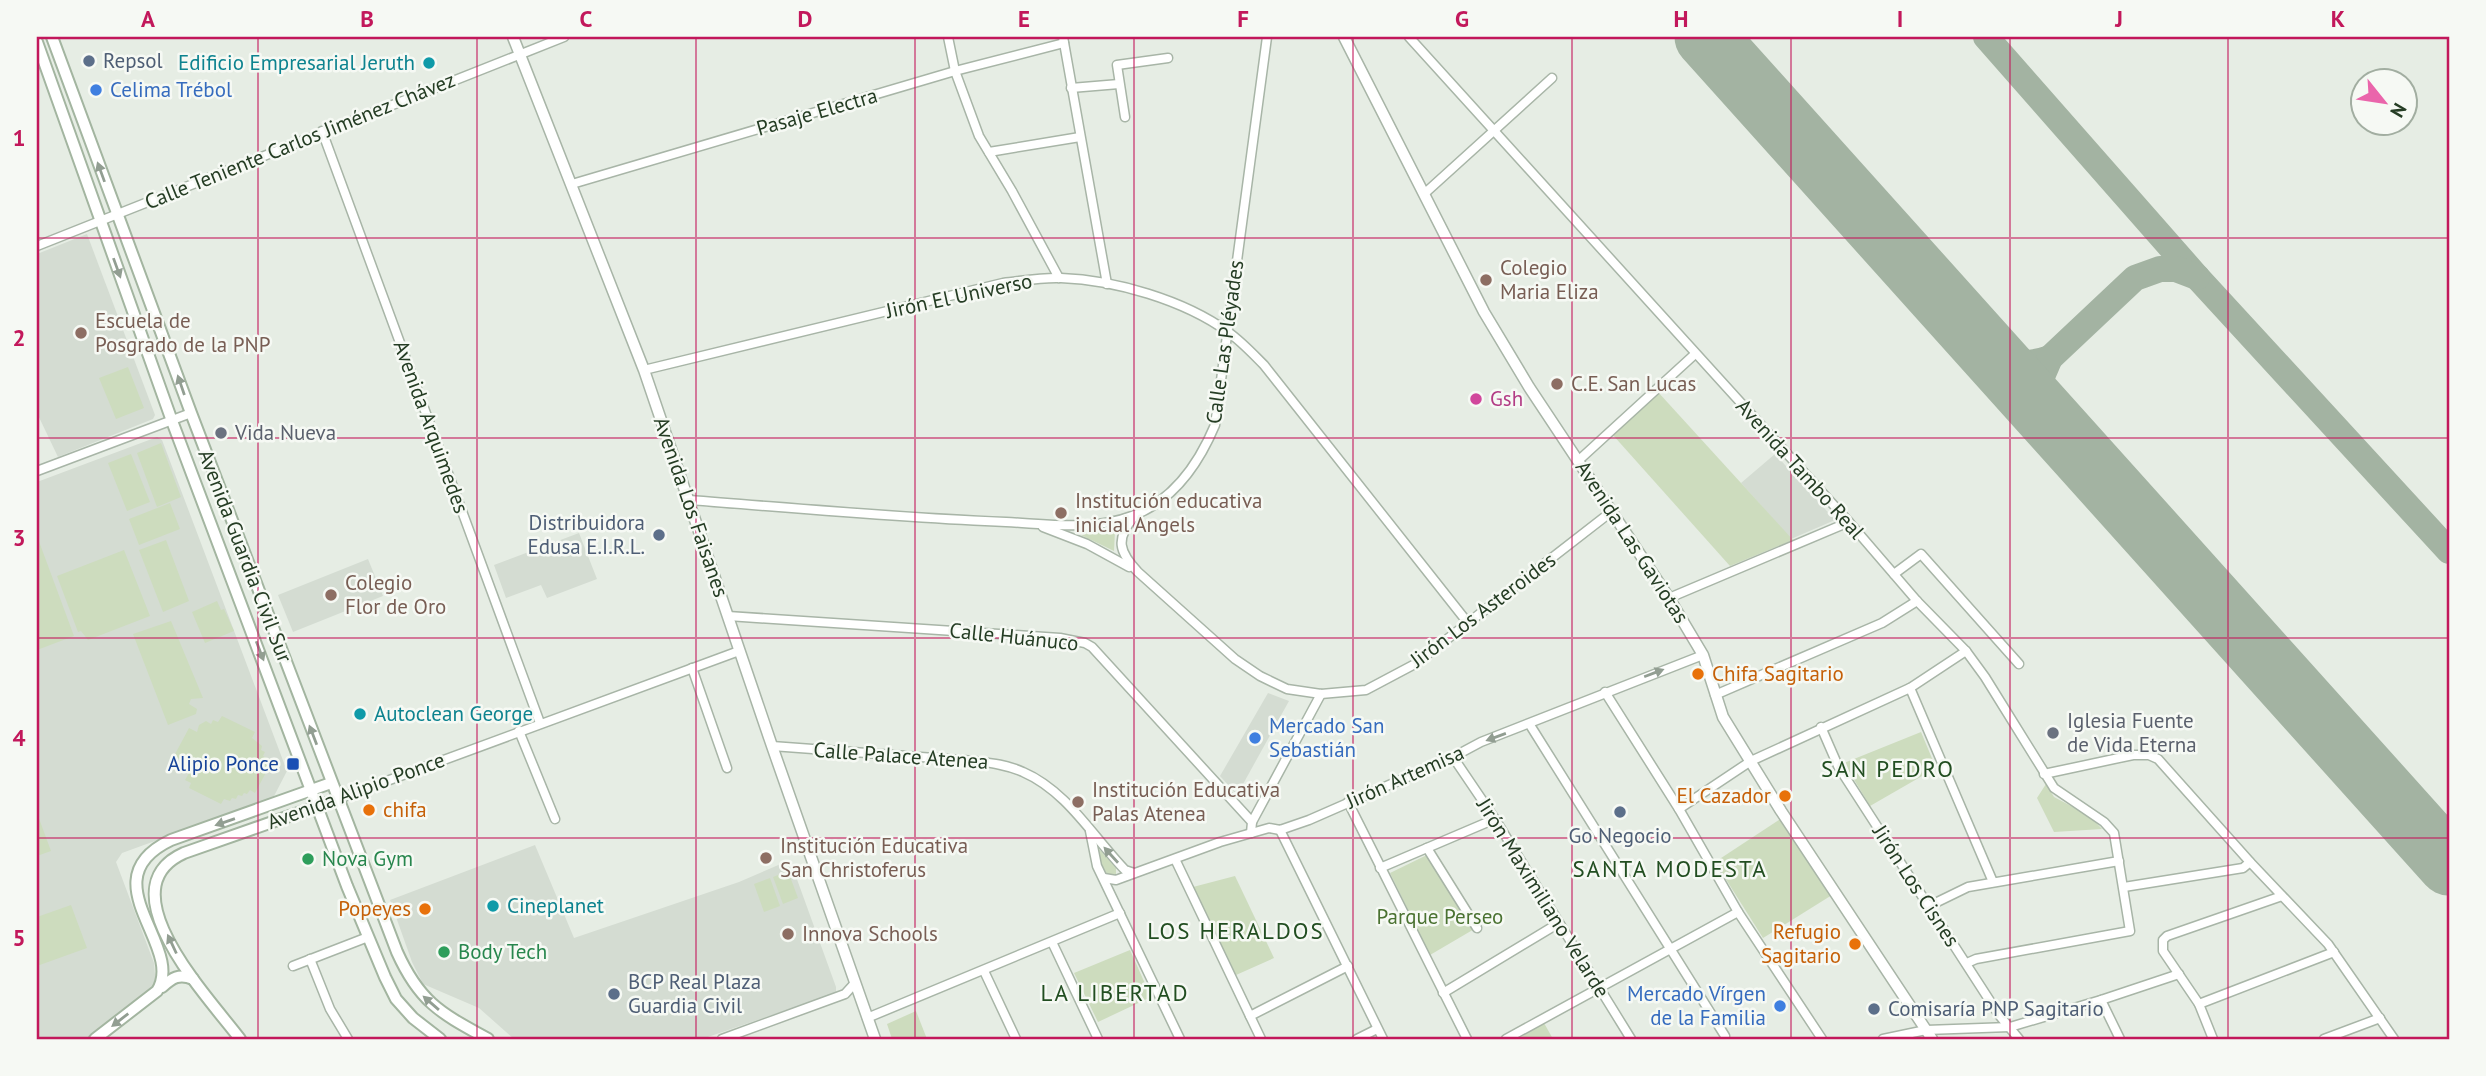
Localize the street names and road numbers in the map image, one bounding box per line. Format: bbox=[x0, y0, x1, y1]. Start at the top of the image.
street label: Calle Teniente Carlos Jiménez Chávez bbox=[141, 66, 459, 215]
street label: Pasaje Electra bbox=[753, 81, 880, 142]
street label: Calle Las Pléyades bbox=[1200, 258, 1249, 425]
street label: Jirón El Universo bbox=[882, 267, 1034, 324]
street label: Avenida Arquimedes bbox=[388, 337, 475, 517]
street label: Avenida Tambo Real bbox=[1730, 393, 1871, 544]
street label: Avenida Los Faisanes bbox=[648, 413, 735, 601]
street label: Avenida Guardia Civil Sur bbox=[192, 446, 299, 666]
street label: Avenida Las Gaviotas bbox=[1570, 455, 1695, 628]
street label: Jirón Los Asteroides bbox=[1404, 546, 1561, 674]
street label: Calle Huánuco bbox=[948, 616, 1080, 657]
street label: Calle Palace Atenea bbox=[813, 736, 989, 775]
street label: Jirón Artemisa bbox=[1341, 739, 1468, 815]
street label: Avenida Alipio Ponce bbox=[263, 746, 448, 835]
street label: Jirón Maximiliano Velarde bbox=[1470, 792, 1616, 1003]
street label: Jirón Los Cisnes bbox=[1866, 819, 1966, 952]

